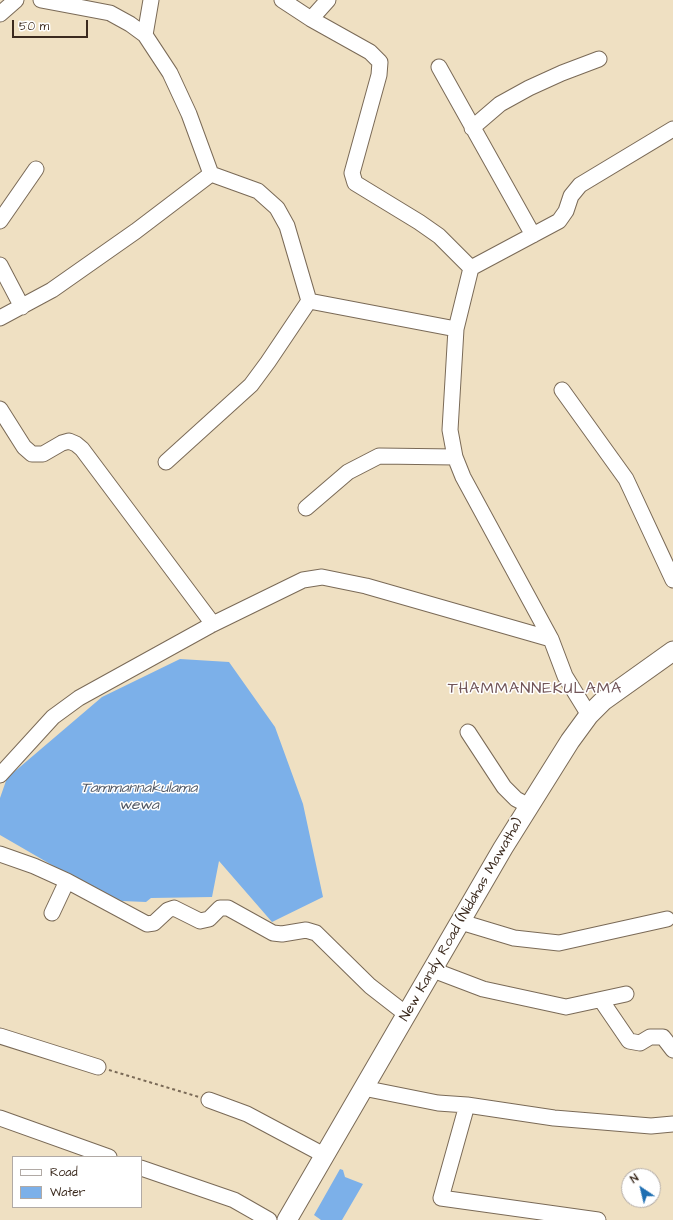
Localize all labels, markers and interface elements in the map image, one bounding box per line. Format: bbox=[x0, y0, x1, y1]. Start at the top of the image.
scale bar bbox=[14, 12, 90, 38]
text: 50 m bbox=[19, 18, 49, 35]
district label: THAMMANNEKULAMA bbox=[448, 680, 622, 700]
water label: Tammannakulama wewa bbox=[81, 780, 197, 815]
street label: New Kandy Road (Nidahas Mawatha) bbox=[397, 815, 527, 1025]
legend bbox=[12, 1156, 142, 1208]
text: Road bbox=[50, 1164, 78, 1181]
north arrow bbox=[621, 1168, 661, 1208]
text: N bbox=[627, 1170, 642, 1187]
text: Water bbox=[50, 1184, 85, 1201]

